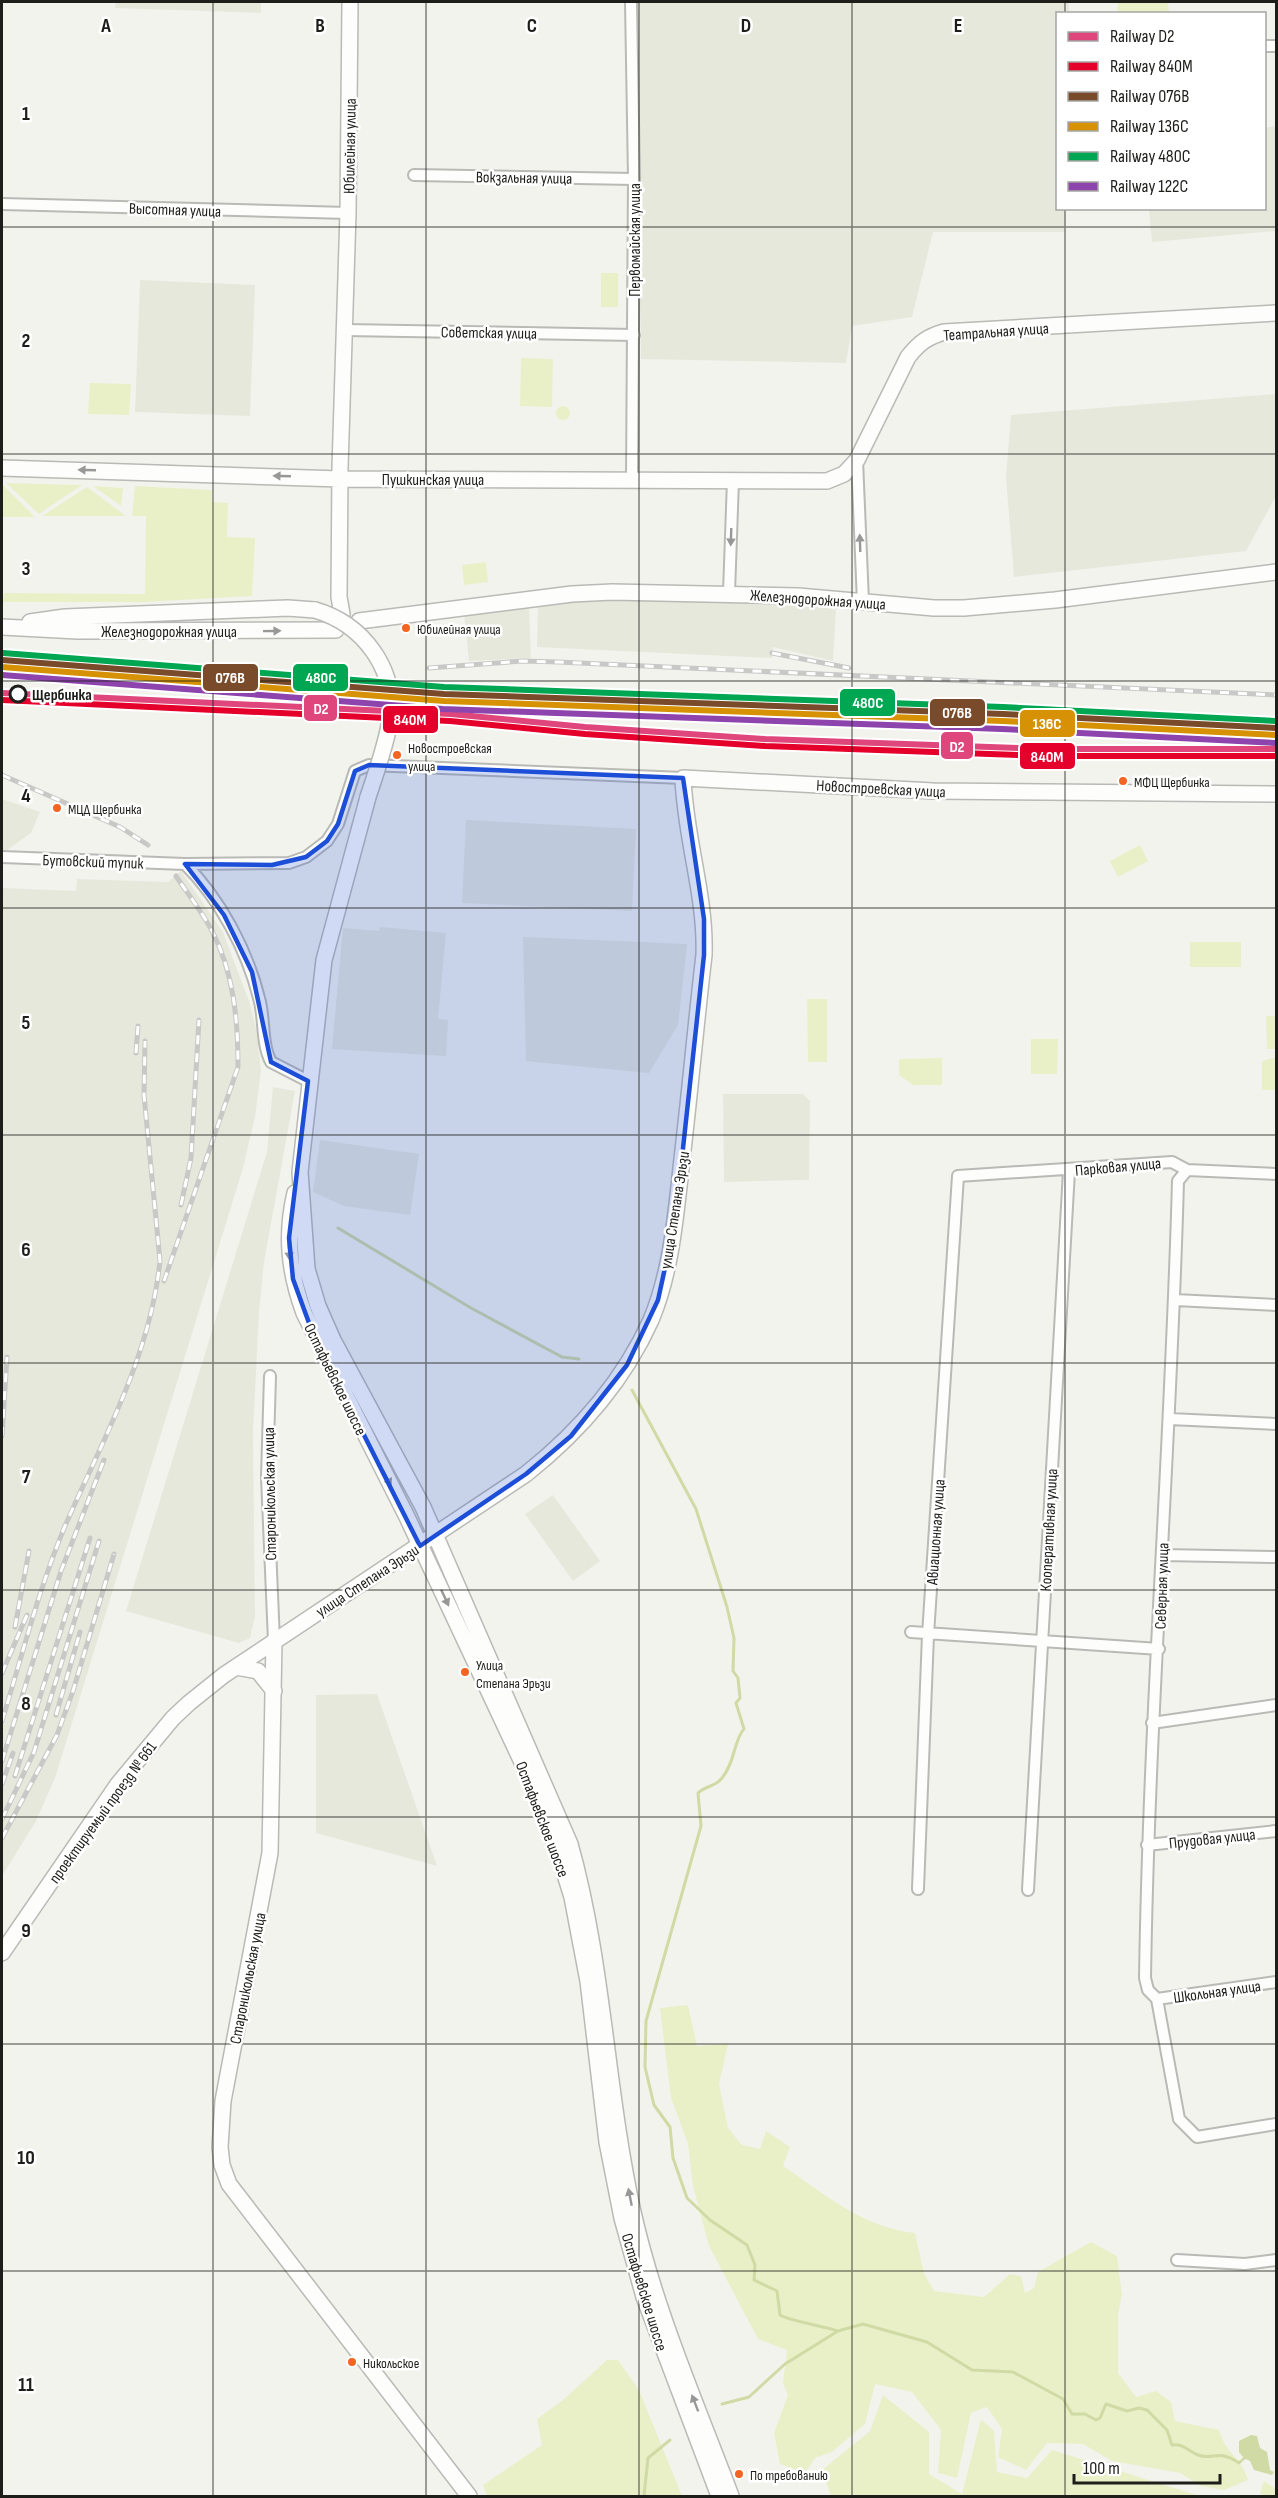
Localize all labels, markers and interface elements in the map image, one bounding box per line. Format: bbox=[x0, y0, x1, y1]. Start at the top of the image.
legend bbox=[1056, 12, 1266, 210]
text: A bbox=[100, 14, 111, 38]
text: B bbox=[315, 14, 325, 38]
text: C bbox=[527, 14, 537, 38]
text: D bbox=[741, 14, 751, 38]
text: E bbox=[954, 14, 962, 38]
text: Railway D2 bbox=[1110, 26, 1174, 47]
text: Railway 840М bbox=[1110, 56, 1193, 77]
text: Railway 076В bbox=[1110, 86, 1189, 107]
street label: Юбилейная улица bbox=[340, 98, 361, 194]
text: 1 bbox=[22, 102, 30, 126]
text: Railway 136С bbox=[1110, 116, 1189, 137]
text: Railway 480С bbox=[1110, 146, 1190, 167]
street label: Вокзальная улица bbox=[476, 168, 572, 189]
text: Railway 122С bbox=[1110, 176, 1188, 197]
street label: Первомайская улица bbox=[626, 183, 645, 297]
street label: Высотная улица bbox=[128, 199, 221, 222]
street label: Театральная улица bbox=[943, 319, 1050, 346]
street label: Советская улица bbox=[441, 323, 537, 344]
text: 2 bbox=[22, 329, 30, 353]
one-way arrow bbox=[77, 465, 96, 474]
street label: Пушкинская улица bbox=[382, 471, 484, 490]
one-way arrow bbox=[272, 472, 291, 481]
one-way arrow bbox=[727, 527, 736, 546]
one-way arrow bbox=[856, 534, 865, 553]
text: 3 bbox=[22, 557, 31, 581]
street label: Железнодорожная улица bbox=[749, 586, 886, 615]
place label: Юбилейная улица bbox=[417, 621, 501, 638]
marker: Юбилейная улица bbox=[400, 622, 412, 634]
street label: Железнодорожная улица bbox=[101, 623, 237, 642]
one-way arrow bbox=[262, 626, 281, 636]
line badge: 076В bbox=[202, 663, 259, 692]
line badge: 480С bbox=[292, 663, 349, 692]
text: 076В bbox=[215, 669, 245, 688]
text: 480С bbox=[306, 669, 336, 688]
marker: Щербинка bbox=[9, 685, 27, 703]
place label: Щербинка bbox=[32, 686, 92, 705]
line badge: 480С bbox=[839, 688, 896, 717]
line badge: D2 bbox=[303, 694, 338, 722]
text: 480С bbox=[853, 694, 883, 713]
line badge: 076В bbox=[929, 698, 986, 727]
text: D2 bbox=[313, 700, 329, 719]
text: 076В bbox=[942, 704, 972, 723]
line badge: 840М bbox=[382, 705, 439, 734]
line badge: 136С bbox=[1019, 709, 1076, 738]
text: 840М bbox=[394, 711, 426, 730]
text: 136С bbox=[1032, 715, 1062, 734]
line badge: D2 bbox=[940, 731, 974, 760]
text: D2 bbox=[949, 738, 965, 757]
place label: Новостроевская улица bbox=[408, 740, 492, 775]
line badge: 840М bbox=[1019, 742, 1076, 770]
text: 840М bbox=[1031, 748, 1063, 767]
marker: Новостроевская улица bbox=[391, 749, 403, 761]
place label: МФЦ Щербинка bbox=[1134, 774, 1210, 791]
marker: МФЦ Щербинка bbox=[1117, 775, 1129, 787]
street label: Новостроевская улица bbox=[816, 777, 946, 802]
text: 4 bbox=[21, 784, 31, 808]
place label: МЦД Щербинка bbox=[68, 801, 142, 818]
marker: МЦД Щербинка bbox=[51, 802, 63, 814]
street label: Бутовский тупик bbox=[42, 851, 145, 874]
text: 5 bbox=[22, 1011, 31, 1035]
street label: улица Степана Эрьзи bbox=[657, 1150, 694, 1271]
street label: Парковая улица bbox=[1074, 1154, 1162, 1181]
text: 6 bbox=[21, 1238, 31, 1262]
one-way arrow bbox=[285, 1241, 294, 1260]
street label: Остафьевское шоссе bbox=[299, 1321, 370, 1439]
street label: Староникольская улица bbox=[260, 1427, 281, 1561]
text: 7 bbox=[22, 1465, 31, 1489]
street label: Кооперативная улица bbox=[1037, 1468, 1062, 1592]
one-way arrow bbox=[382, 1470, 391, 1487]
street label: Авиационная улица bbox=[923, 1479, 950, 1587]
street label: улица Степана Эрьзи bbox=[313, 1541, 423, 1622]
street label: Северная улица bbox=[1151, 1542, 1174, 1630]
one-way arrow bbox=[441, 1590, 450, 1607]
place label: Улица Степана Эрьзи bbox=[476, 1657, 551, 1692]
marker: Улица Степана Эрьзи bbox=[459, 1666, 471, 1678]
text: 8 bbox=[21, 1692, 31, 1716]
street label: проектируемый проезд № 661 bbox=[45, 1738, 161, 1887]
street label: Остафьевское шоссе bbox=[511, 1759, 572, 1880]
street label: Прудовая улица bbox=[1168, 1826, 1256, 1853]
street label: Староникольская улица bbox=[226, 1911, 271, 2046]
text: 9 bbox=[21, 1919, 31, 1943]
street label: Школьная улица bbox=[1172, 1977, 1262, 2008]
text: 10 bbox=[17, 2146, 35, 2170]
one-way arrow bbox=[625, 2187, 634, 2206]
street label: Остафьевское шоссе bbox=[617, 2231, 671, 2354]
place label: Никольское bbox=[363, 2355, 419, 2372]
marker: Никольское bbox=[346, 2356, 358, 2368]
text: 11 bbox=[18, 2373, 34, 2397]
one-way arrow bbox=[690, 2393, 700, 2411]
scale bar bbox=[1074, 2447, 1220, 2485]
text: 100 m bbox=[1083, 2458, 1120, 2479]
place label: По требованию bbox=[750, 2467, 828, 2484]
marker: По требованию bbox=[733, 2468, 745, 2480]

